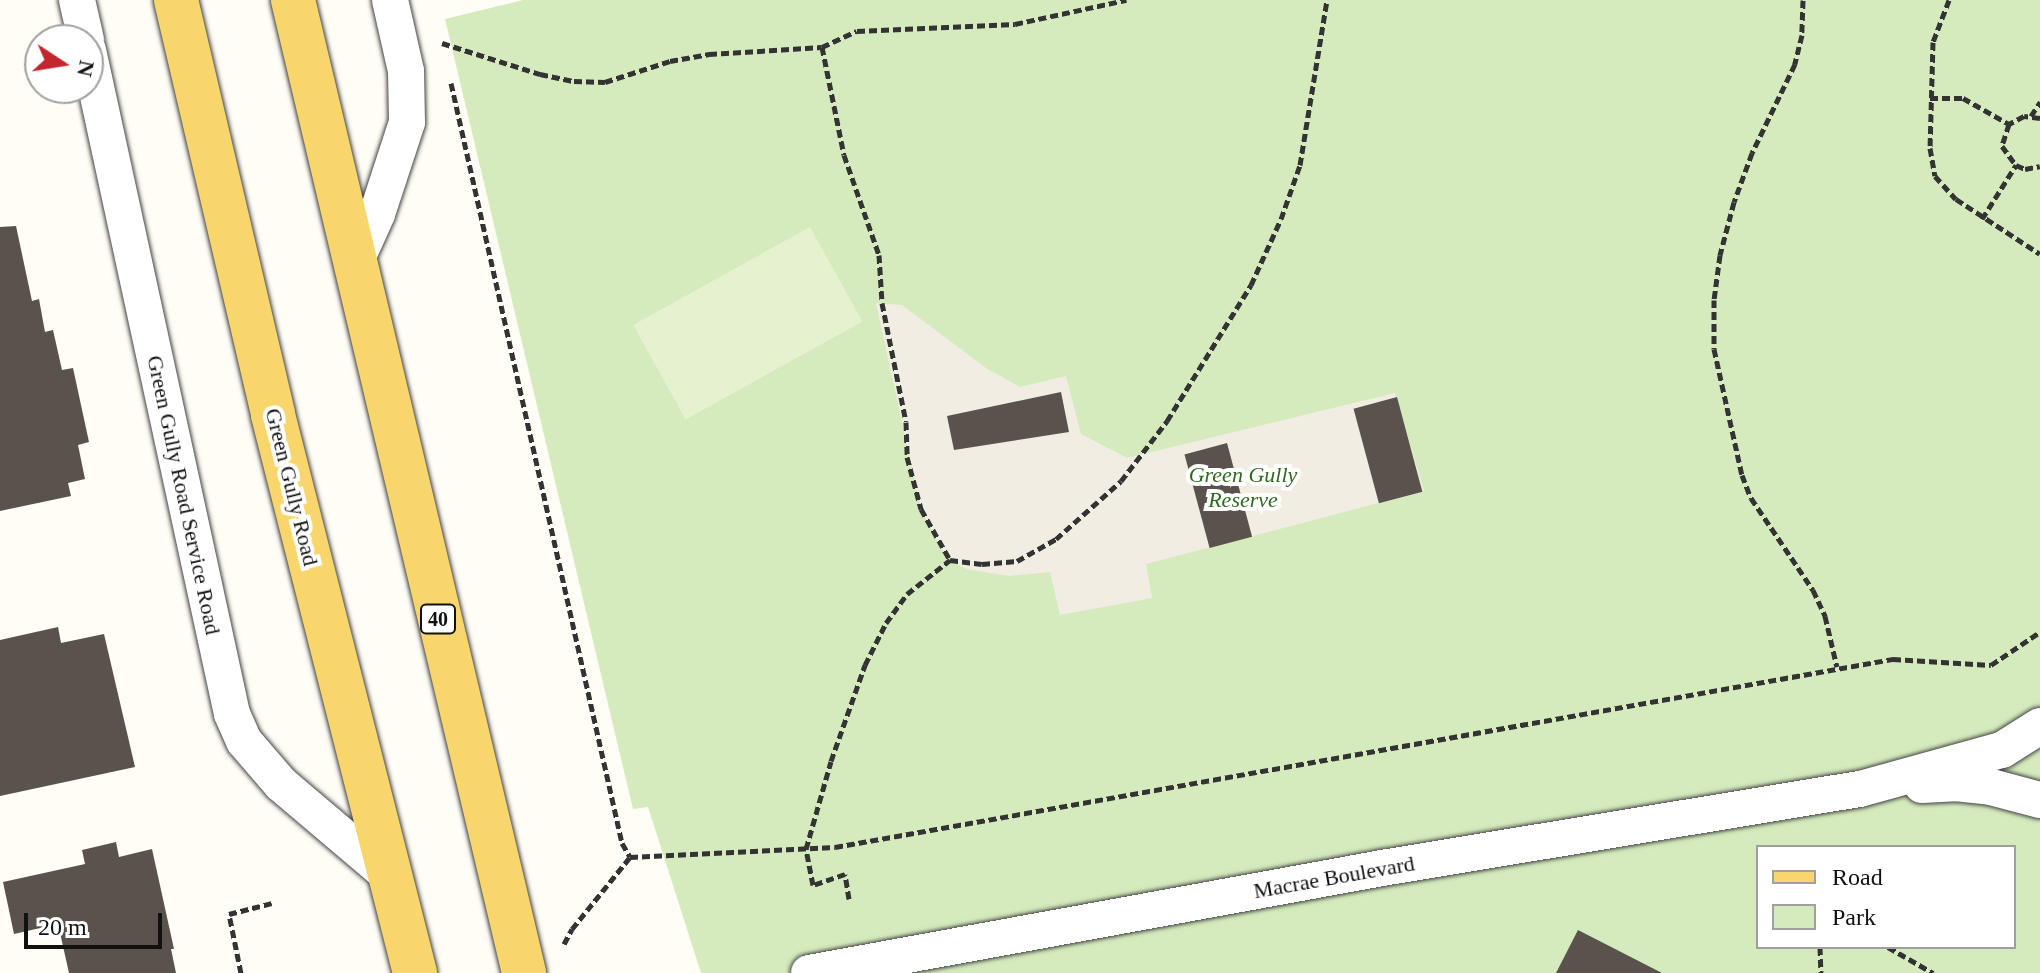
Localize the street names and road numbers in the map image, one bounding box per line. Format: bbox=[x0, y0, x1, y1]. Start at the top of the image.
street label: Green Gully Road Service Road bbox=[141, 353, 227, 637]
street label: Green Gully Road bbox=[260, 406, 324, 568]
road number: 40 bbox=[420, 603, 456, 635]
street label: Macrae Boulevard bbox=[1251, 850, 1417, 904]

